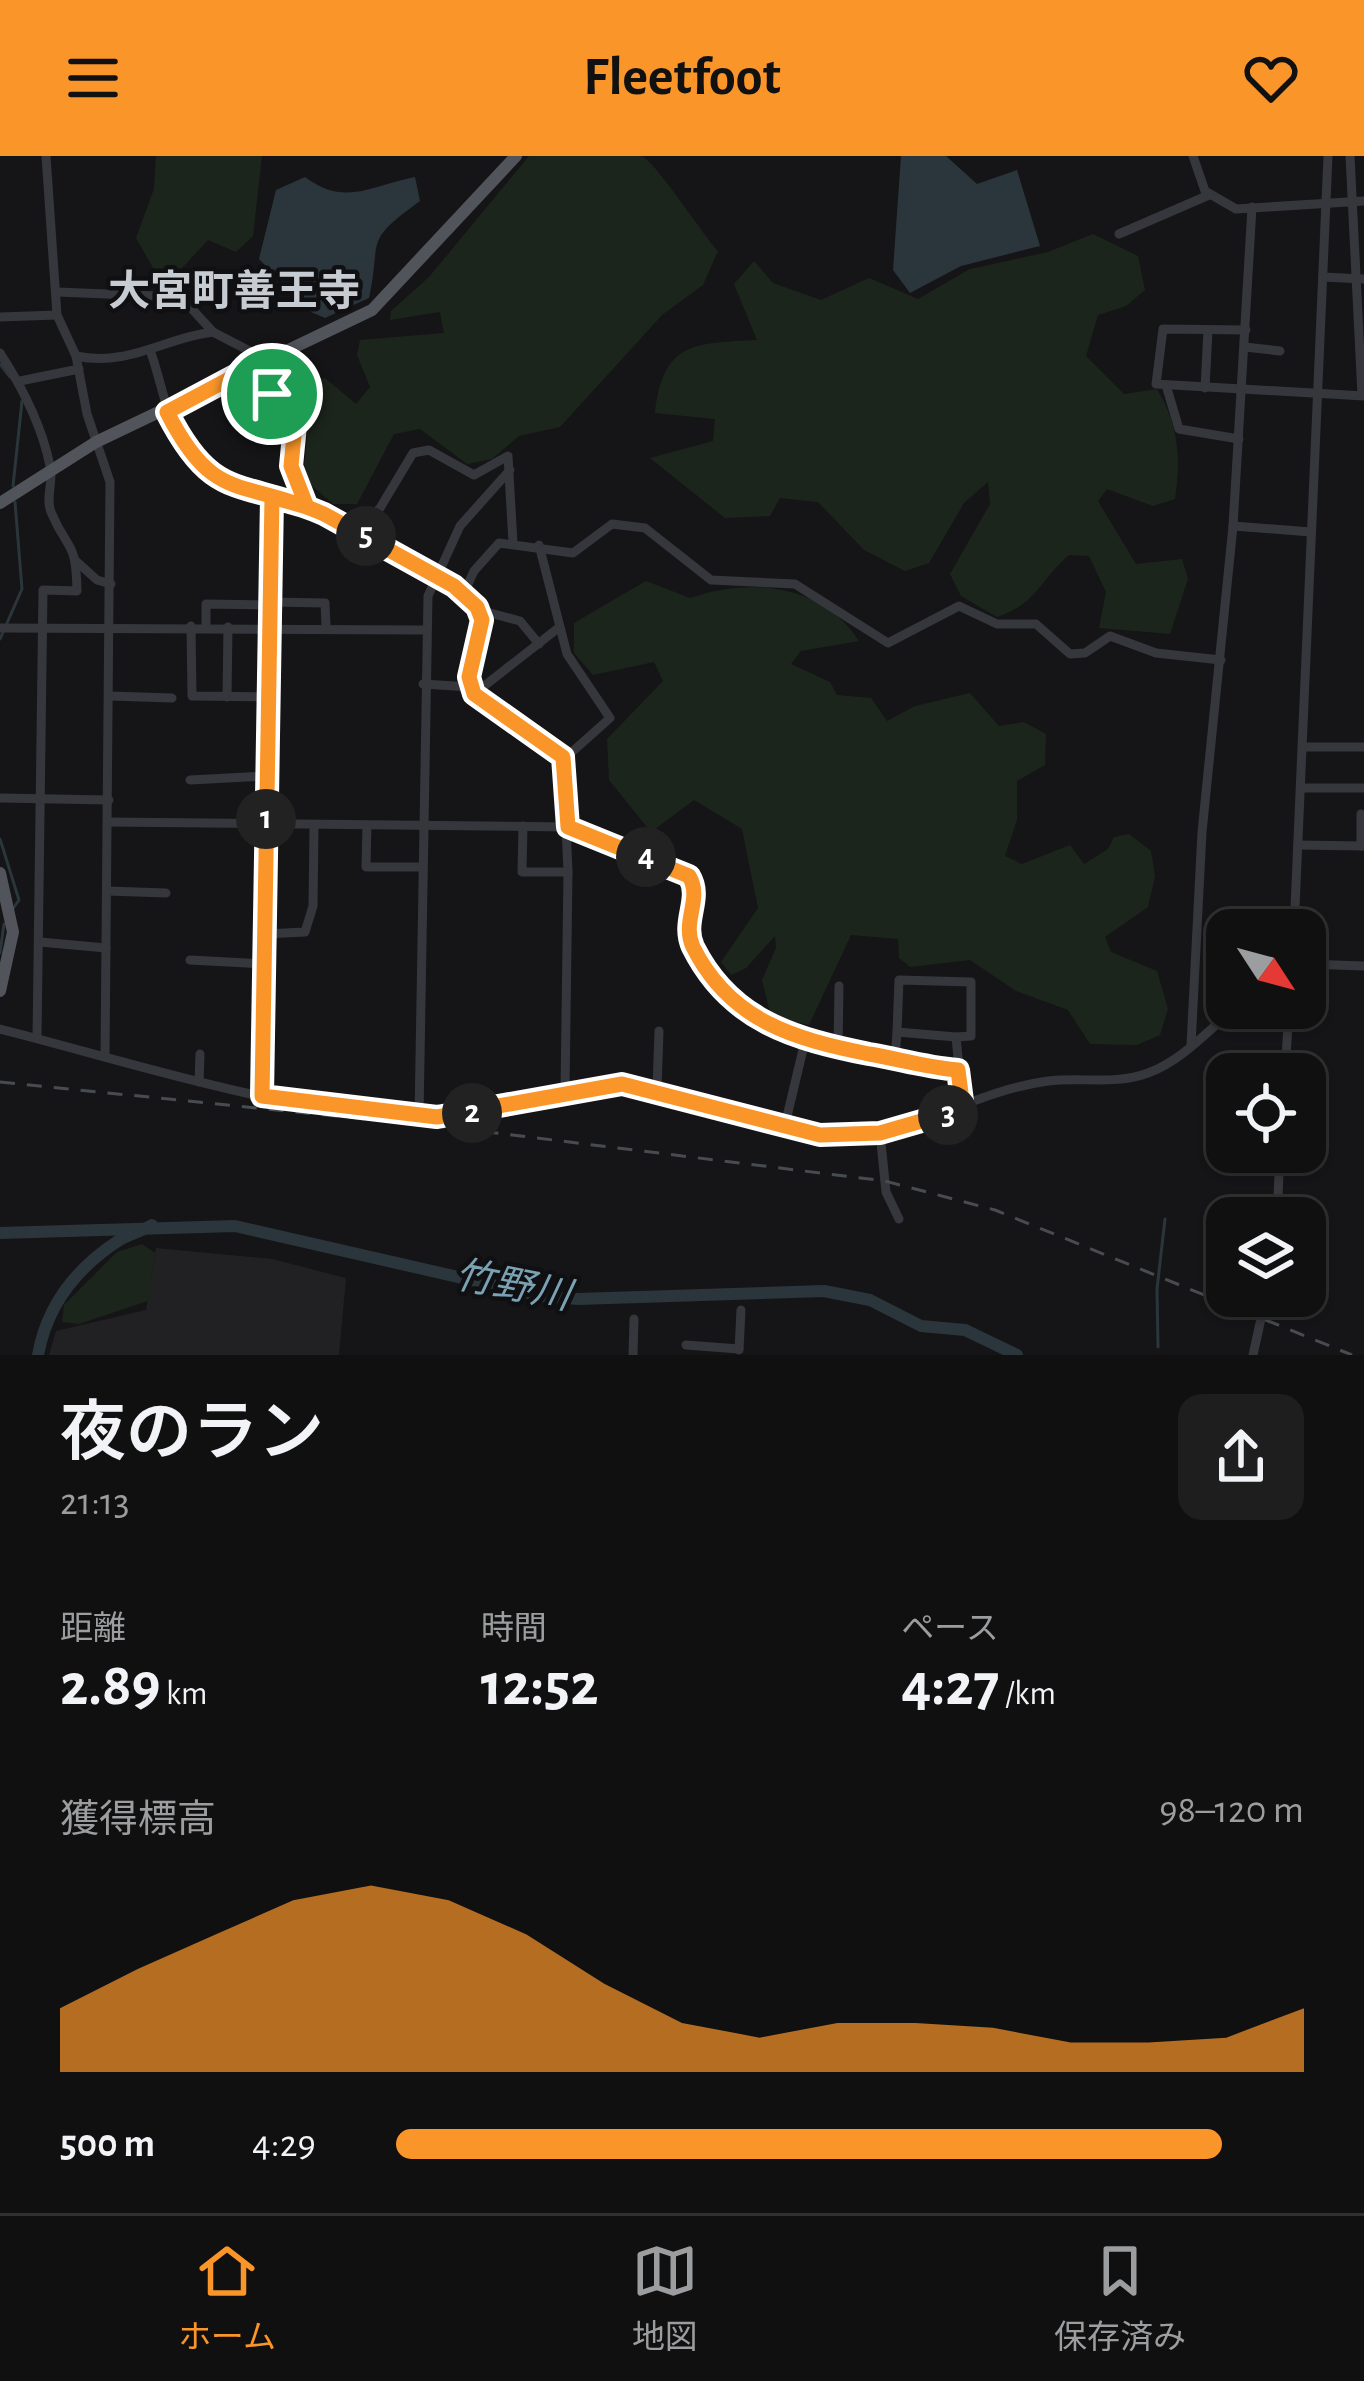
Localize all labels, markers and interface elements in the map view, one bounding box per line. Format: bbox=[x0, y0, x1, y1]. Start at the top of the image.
icon: menu bbox=[60, 45, 126, 111]
icon: heart bbox=[1238, 45, 1304, 111]
text: Fleetfoot bbox=[583, 51, 781, 105]
district label: 大宮町善王寺 bbox=[108, 269, 360, 313]
pin bbox=[221, 343, 323, 445]
icon: arrive bbox=[239, 361, 305, 427]
pin: 5 bbox=[336, 506, 396, 566]
text: 5 bbox=[359, 519, 373, 552]
pin: 1 bbox=[236, 789, 296, 849]
text: 1 bbox=[260, 802, 272, 835]
pin: 4 bbox=[616, 827, 676, 887]
text: 4 bbox=[638, 840, 654, 873]
north arrow bbox=[1206, 909, 1326, 1029]
map controls bbox=[1206, 909, 1326, 1317]
button: locate bbox=[1206, 1053, 1326, 1173]
pin: 2 bbox=[442, 1083, 502, 1143]
pin: 3 bbox=[918, 1085, 978, 1145]
text: 2 bbox=[464, 1096, 480, 1129]
text: 3 bbox=[941, 1098, 955, 1131]
button: layers bbox=[1206, 1197, 1326, 1317]
water label: 竹野川 bbox=[451, 1254, 578, 1318]
button: share bbox=[1178, 1394, 1304, 1520]
text: 夜のラン bbox=[60, 1401, 324, 1467]
text: 21:13 bbox=[60, 1483, 130, 1522]
text: 距離 bbox=[60, 1613, 126, 1646]
text: 時間 bbox=[481, 1613, 547, 1646]
text: ペース bbox=[901, 1613, 999, 1646]
text: 2.89 bbox=[60, 1656, 161, 1716]
text: 12:52 bbox=[481, 1656, 598, 1716]
text: 4:27 bbox=[901, 1656, 999, 1716]
text: km bbox=[161, 1678, 207, 1711]
text: /km bbox=[999, 1678, 1056, 1711]
text: 98–120 m bbox=[1159, 1791, 1304, 1830]
text: 獲得標高 bbox=[60, 1801, 216, 1840]
text: 500 m bbox=[60, 2125, 155, 2164]
text: 4:29 bbox=[252, 2125, 316, 2164]
tab: ホーム bbox=[178, 2238, 276, 2359]
tab: 地図 bbox=[632, 2238, 698, 2359]
tab: 保存済み bbox=[1054, 2238, 1186, 2359]

